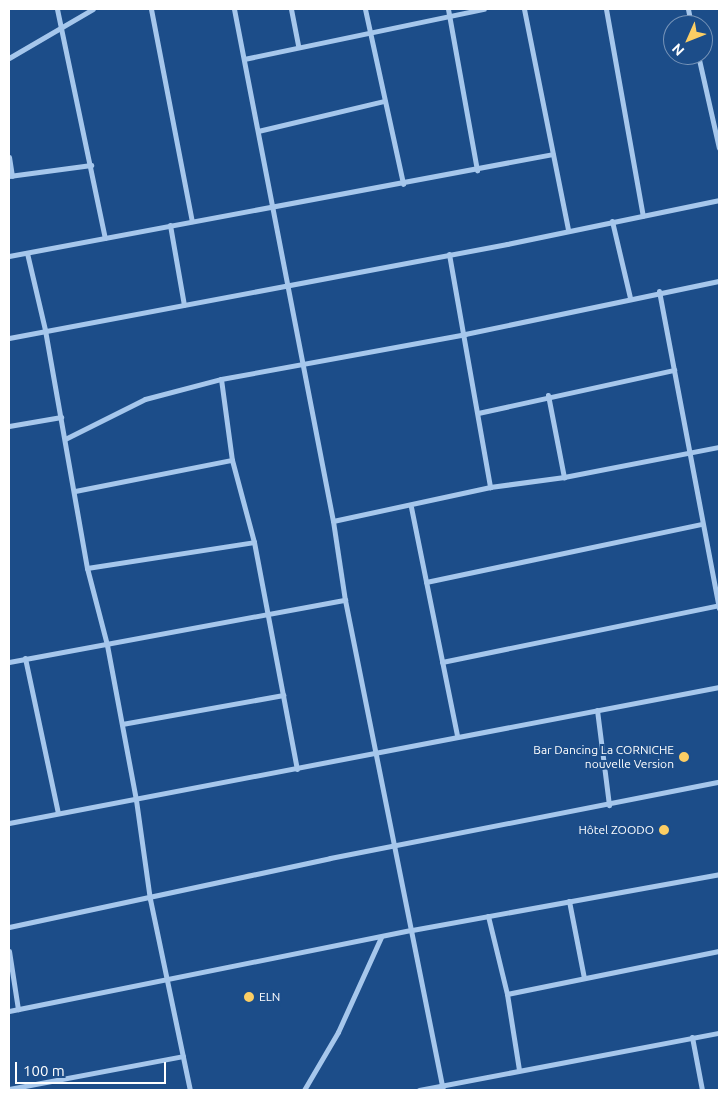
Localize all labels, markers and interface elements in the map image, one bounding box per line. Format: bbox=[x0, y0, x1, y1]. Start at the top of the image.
north arrow bbox=[663, 15, 713, 65]
text: N bbox=[669, 40, 687, 59]
place label: Bar Dancing La CORNICHE nouvelle Version bbox=[533, 743, 674, 771]
marker: Bar Dancing La CORNICHE nouvelle Version bbox=[678, 751, 690, 763]
place label: Hôtel ZOODO bbox=[578, 823, 654, 837]
marker: Hôtel ZOODO bbox=[658, 824, 670, 836]
place label: ELN bbox=[259, 990, 280, 1004]
marker: ELN bbox=[243, 991, 255, 1003]
scale bar bbox=[18, 1052, 169, 1084]
text: 100 m bbox=[23, 1062, 65, 1079]

